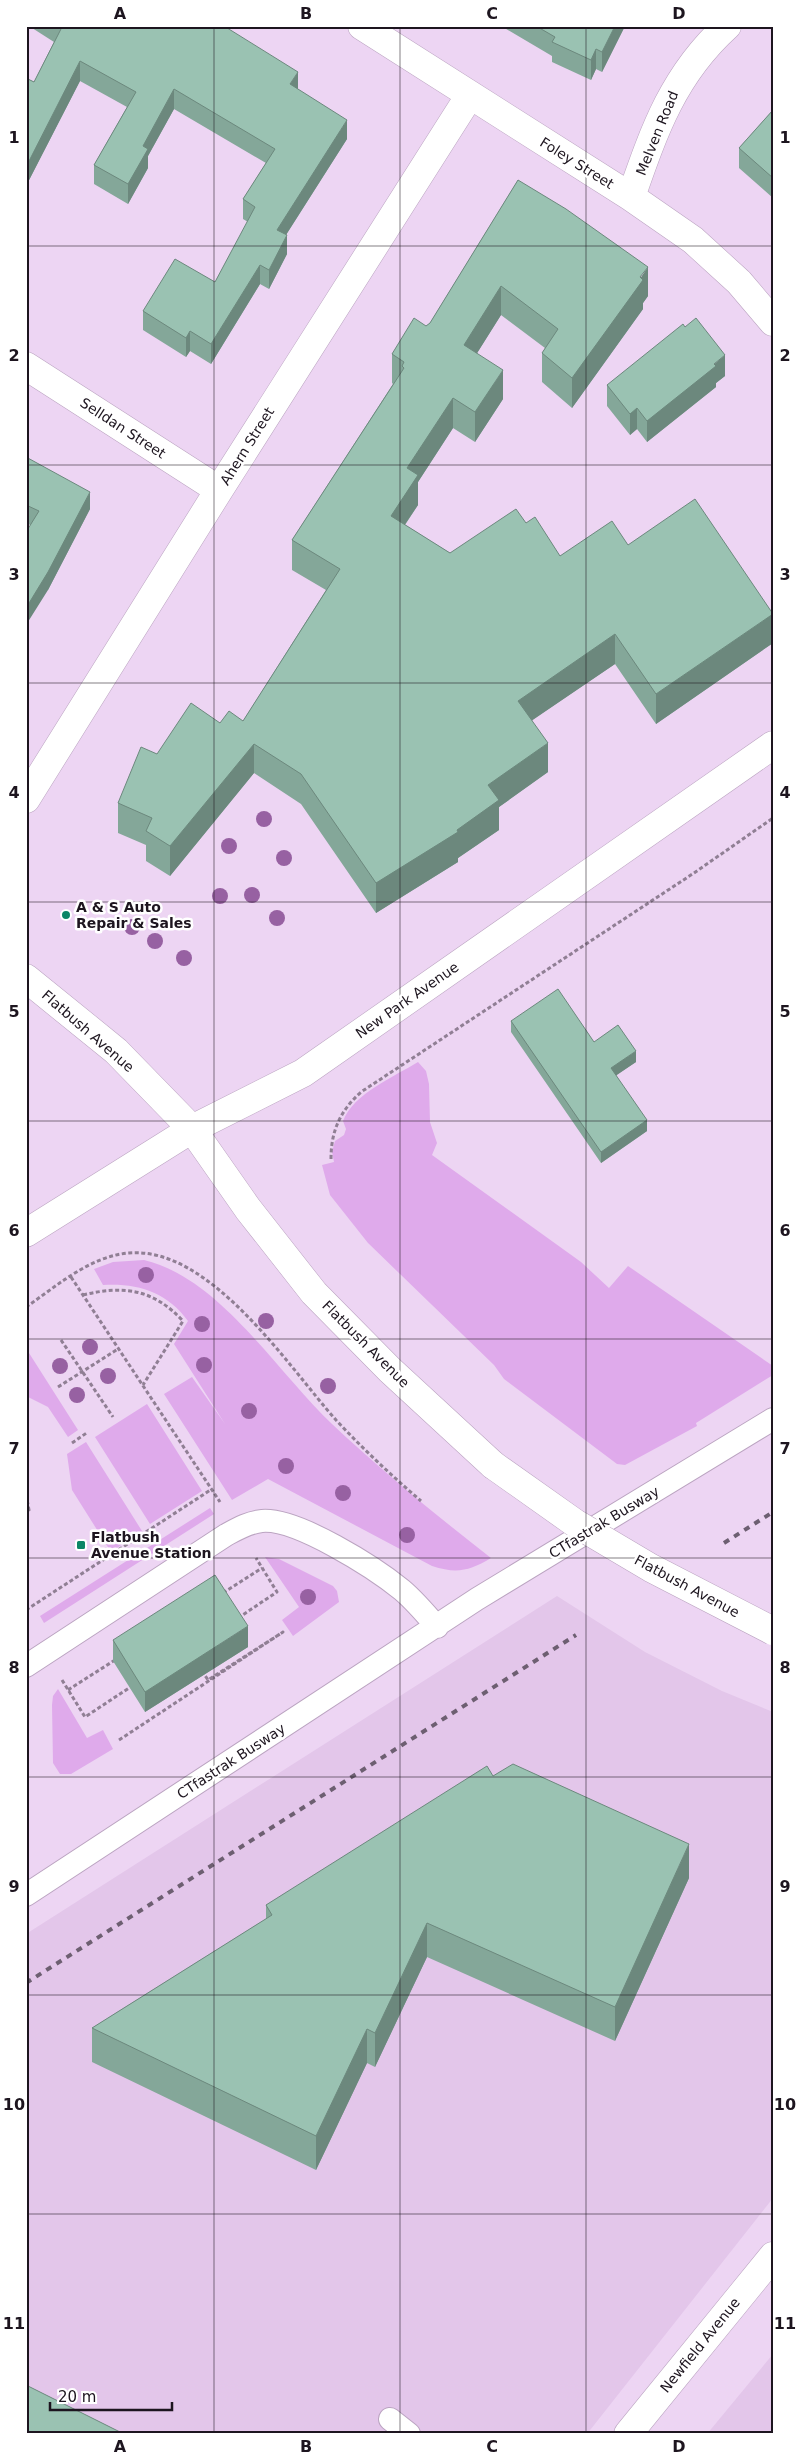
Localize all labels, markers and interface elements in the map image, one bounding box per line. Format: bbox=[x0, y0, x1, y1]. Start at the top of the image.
text: A bbox=[114, 4, 127, 23]
text: B bbox=[300, 4, 312, 23]
text: C bbox=[486, 4, 498, 23]
text: D bbox=[672, 4, 686, 23]
street label: Melven Road bbox=[633, 88, 681, 178]
text: 1 bbox=[8, 128, 20, 147]
text: 1 bbox=[779, 128, 791, 147]
street label: Foley Street bbox=[537, 134, 617, 192]
text: 2 bbox=[8, 346, 20, 365]
text: 2 bbox=[779, 346, 791, 365]
street label: Selldan Street bbox=[77, 394, 169, 462]
street label: Ahern Street bbox=[217, 404, 277, 488]
text: 3 bbox=[8, 565, 20, 584]
text: 3 bbox=[779, 565, 791, 584]
text: 4 bbox=[8, 783, 20, 802]
text: 4 bbox=[779, 783, 791, 802]
place label: A & S Auto Repair & Sales bbox=[76, 899, 192, 931]
marker: A & S Auto Repair & Sales bbox=[60, 909, 72, 921]
street label: New Park Avenue bbox=[353, 959, 461, 1041]
street label: Flatbush Avenue bbox=[39, 987, 137, 1075]
text: 5 bbox=[8, 1002, 20, 1021]
text: 5 bbox=[779, 1002, 791, 1021]
text: 6 bbox=[8, 1221, 20, 1240]
text: 6 bbox=[779, 1221, 791, 1240]
street label: Flatbush Avenue bbox=[319, 1297, 413, 1391]
text: 7 bbox=[8, 1439, 20, 1458]
text: 7 bbox=[779, 1439, 791, 1458]
street label: CTfastrak Busway bbox=[546, 1483, 662, 1561]
place label: Flatbush Avenue Station bbox=[91, 1529, 212, 1561]
marker: Flatbush Avenue Station bbox=[75, 1539, 87, 1551]
street label: Flatbush Avenue bbox=[632, 1552, 742, 1620]
text: 8 bbox=[8, 1658, 20, 1677]
text: 8 bbox=[779, 1658, 791, 1677]
street label: CTfastrak Busway bbox=[174, 1720, 288, 1802]
text: 9 bbox=[8, 1877, 20, 1896]
text: 9 bbox=[779, 1877, 791, 1896]
text: 10 bbox=[3, 2095, 25, 2114]
text: 10 bbox=[774, 2095, 796, 2114]
street label: Newfield Avenue bbox=[657, 2294, 743, 2396]
text: 11 bbox=[3, 2314, 25, 2333]
text: 11 bbox=[774, 2314, 796, 2333]
scale bar bbox=[50, 2380, 172, 2412]
text: 20 m bbox=[58, 2388, 96, 2406]
text: A bbox=[114, 2437, 127, 2456]
text: B bbox=[300, 2437, 312, 2456]
text: C bbox=[486, 2437, 498, 2456]
text: D bbox=[672, 2437, 686, 2456]

